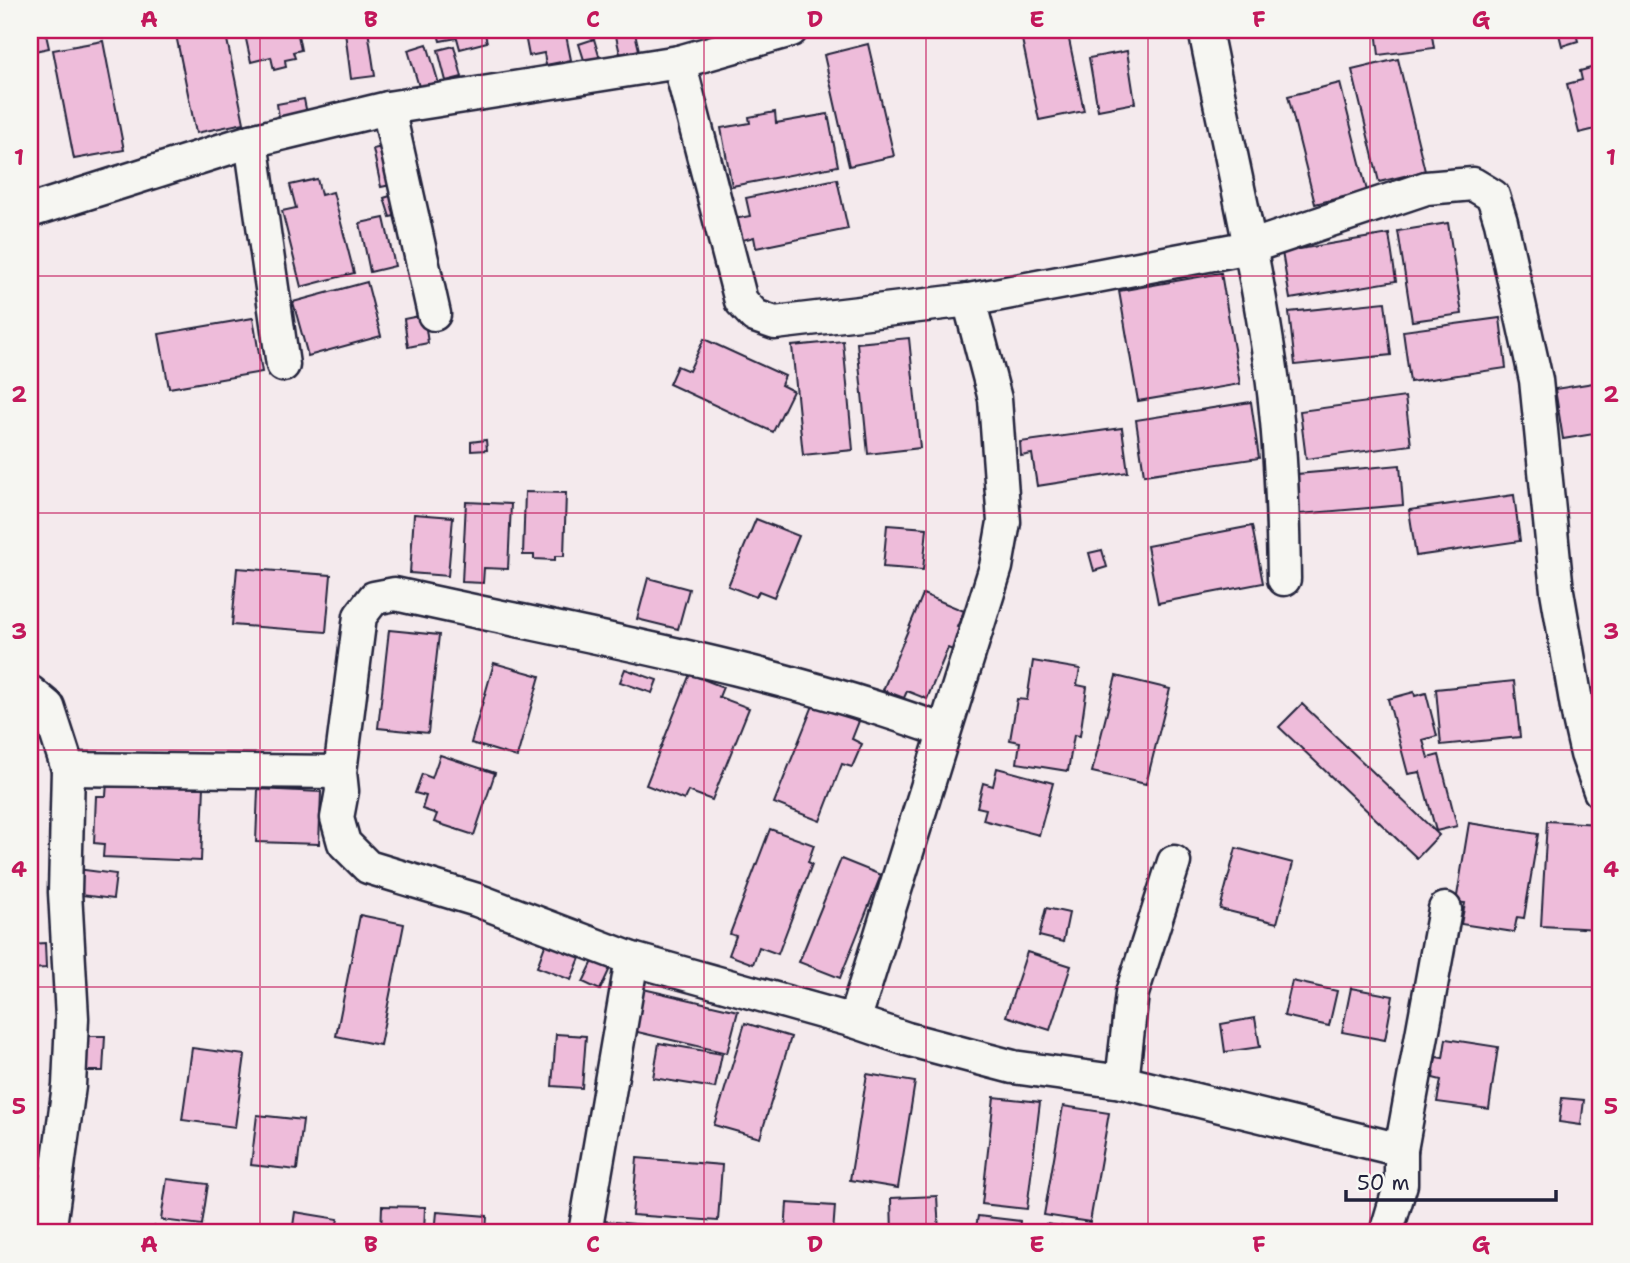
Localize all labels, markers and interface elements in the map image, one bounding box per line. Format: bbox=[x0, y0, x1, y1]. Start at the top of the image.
text: A bbox=[140, 4, 158, 34]
text: B bbox=[364, 4, 378, 34]
text: C bbox=[586, 4, 600, 34]
text: D bbox=[807, 4, 823, 34]
text: E bbox=[1029, 4, 1045, 34]
text: F bbox=[1252, 4, 1266, 34]
text: G bbox=[1472, 4, 1491, 34]
text: 1 bbox=[14, 142, 24, 172]
text: 1 bbox=[1606, 142, 1616, 172]
text: 2 bbox=[11, 379, 27, 409]
text: 2 bbox=[1603, 379, 1619, 409]
text: 3 bbox=[11, 616, 27, 646]
text: 3 bbox=[1603, 616, 1619, 646]
text: 4 bbox=[11, 854, 27, 884]
text: 4 bbox=[1603, 854, 1619, 884]
text: 5 bbox=[12, 1091, 26, 1121]
text: 5 bbox=[1604, 1091, 1618, 1121]
scale bar bbox=[1346, 1158, 1556, 1202]
text: 50 m bbox=[1357, 1169, 1410, 1197]
text: A bbox=[140, 1229, 158, 1259]
text: B bbox=[364, 1229, 378, 1259]
text: C bbox=[586, 1229, 600, 1259]
text: D bbox=[807, 1229, 823, 1259]
text: E bbox=[1029, 1229, 1045, 1259]
text: F bbox=[1252, 1229, 1266, 1259]
text: G bbox=[1472, 1229, 1491, 1259]

